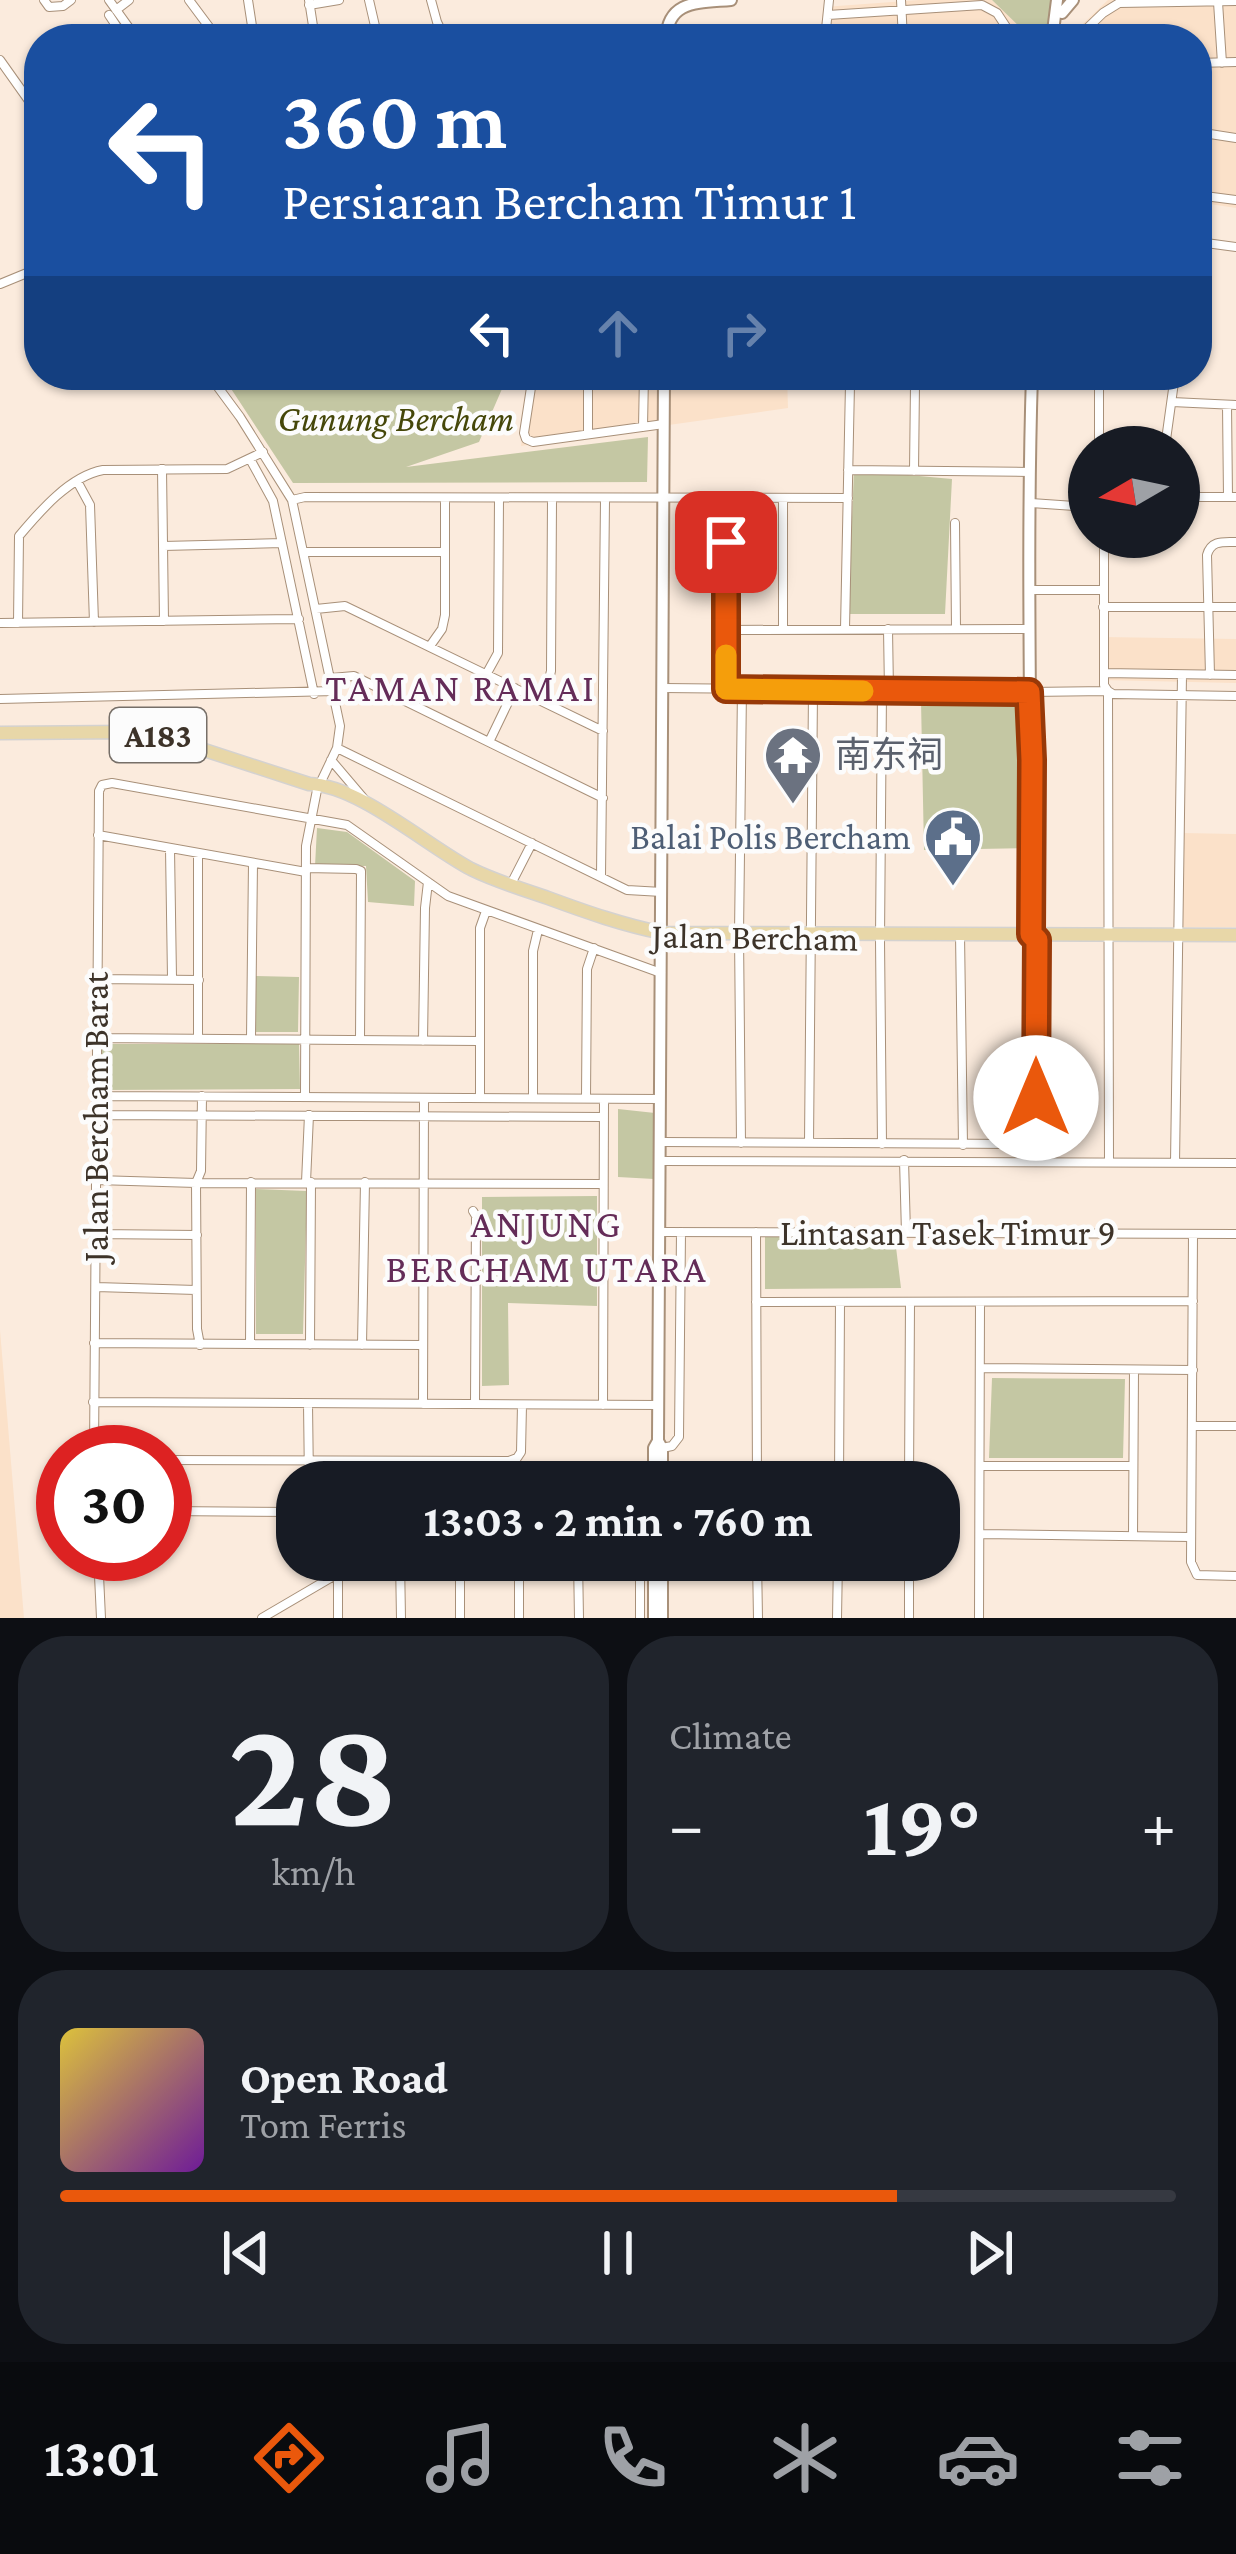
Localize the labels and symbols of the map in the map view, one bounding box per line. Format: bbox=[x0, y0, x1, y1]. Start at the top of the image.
park label: Gunung Bercham bbox=[278, 399, 514, 439]
north arrow bbox=[1068, 426, 1200, 558]
pin bbox=[675, 491, 777, 593]
district label: TAMAN RAMAI bbox=[325, 666, 597, 709]
road number: A183 bbox=[110, 708, 206, 762]
temple icon: 南东祠 bbox=[762, 724, 824, 806]
place label: 南东祠 bbox=[835, 735, 943, 775]
public building icon: Balai Polis Bercham bbox=[922, 806, 984, 888]
place label: Balai Polis Bercham bbox=[630, 817, 911, 857]
street label: Jalan Bercham bbox=[648, 915, 859, 959]
street label: Jalan Bercham Barat bbox=[76, 971, 116, 1265]
position arrow bbox=[973, 1035, 1099, 1161]
district label: ANJUNG BERCHAM UTARA bbox=[385, 1202, 709, 1290]
street label: Lintasan Tasek Timur 9 bbox=[780, 1213, 1116, 1253]
speed limit sign: 30 bbox=[36, 1425, 192, 1581]

